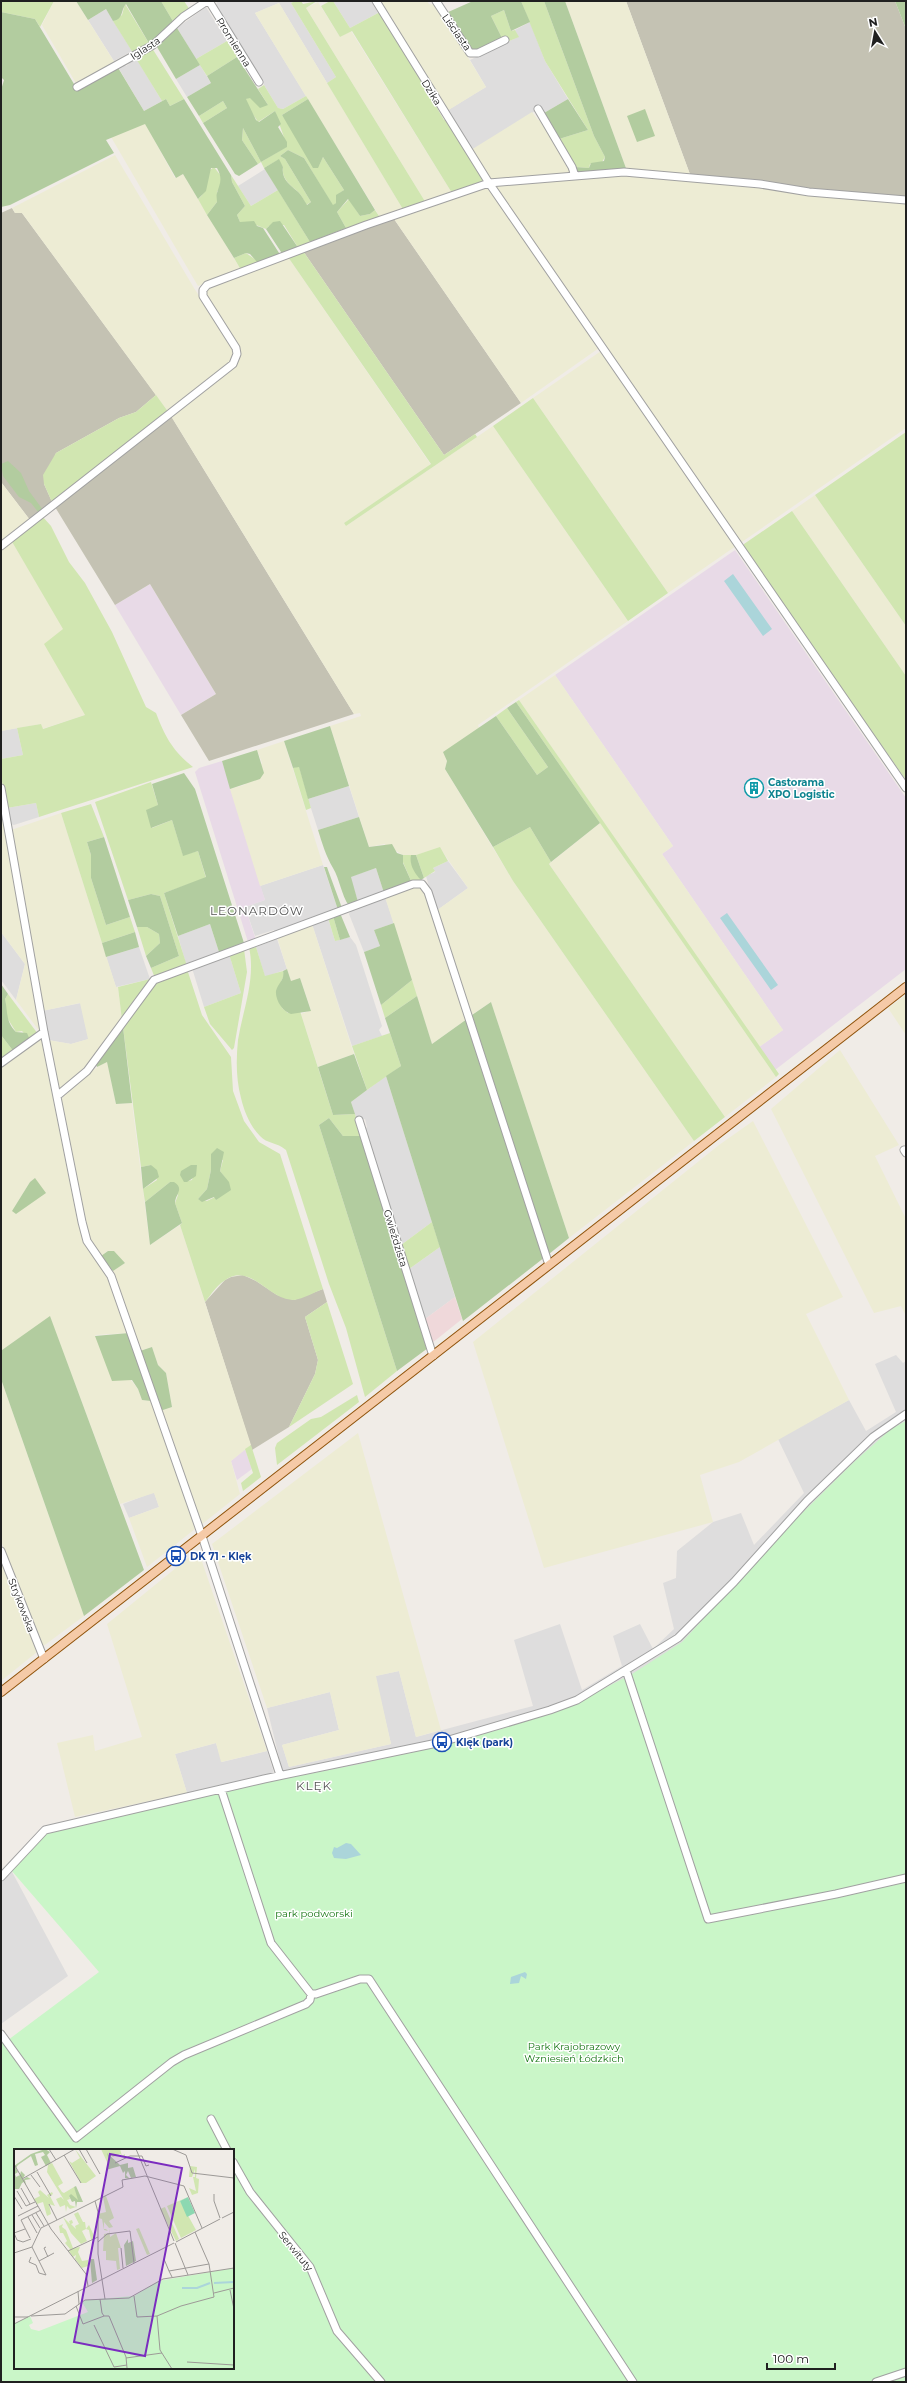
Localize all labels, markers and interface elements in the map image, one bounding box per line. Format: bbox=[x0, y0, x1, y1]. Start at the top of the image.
street label: Liściasta bbox=[439, 11, 474, 53]
north arrow bbox=[855, 12, 895, 52]
text: N bbox=[867, 14, 879, 30]
street label: Promienna bbox=[213, 15, 254, 69]
street label: Iglasta bbox=[128, 34, 163, 63]
street label: Dzika bbox=[419, 77, 444, 108]
place label: Castorama XPO Logistic bbox=[768, 776, 835, 801]
building icon: Castorama XPO Logistic bbox=[743, 777, 765, 799]
district label: LEONARDÓW bbox=[210, 903, 304, 918]
street label: Gwieździsta bbox=[381, 1208, 410, 1268]
bus stop icon: DK 71 - Klęk bbox=[165, 1545, 187, 1567]
place label: DK 71 - Klęk bbox=[190, 1550, 252, 1563]
street label: Strykowska bbox=[5, 1576, 38, 1634]
bus stop icon: Klęk (park) bbox=[431, 1731, 453, 1753]
place label: Klęk (park) bbox=[456, 1736, 513, 1749]
district label: KLĘK bbox=[296, 1778, 332, 1793]
park label: park podworski bbox=[275, 1907, 353, 1920]
park label: Park Krajobrazowy Wzniesień Łódzkich bbox=[524, 2040, 624, 2065]
inset map bbox=[14, 2149, 234, 2369]
street label: Serwituty bbox=[276, 2229, 316, 2274]
scale bar bbox=[767, 2345, 835, 2371]
text: 100 m bbox=[773, 2351, 809, 2366]

